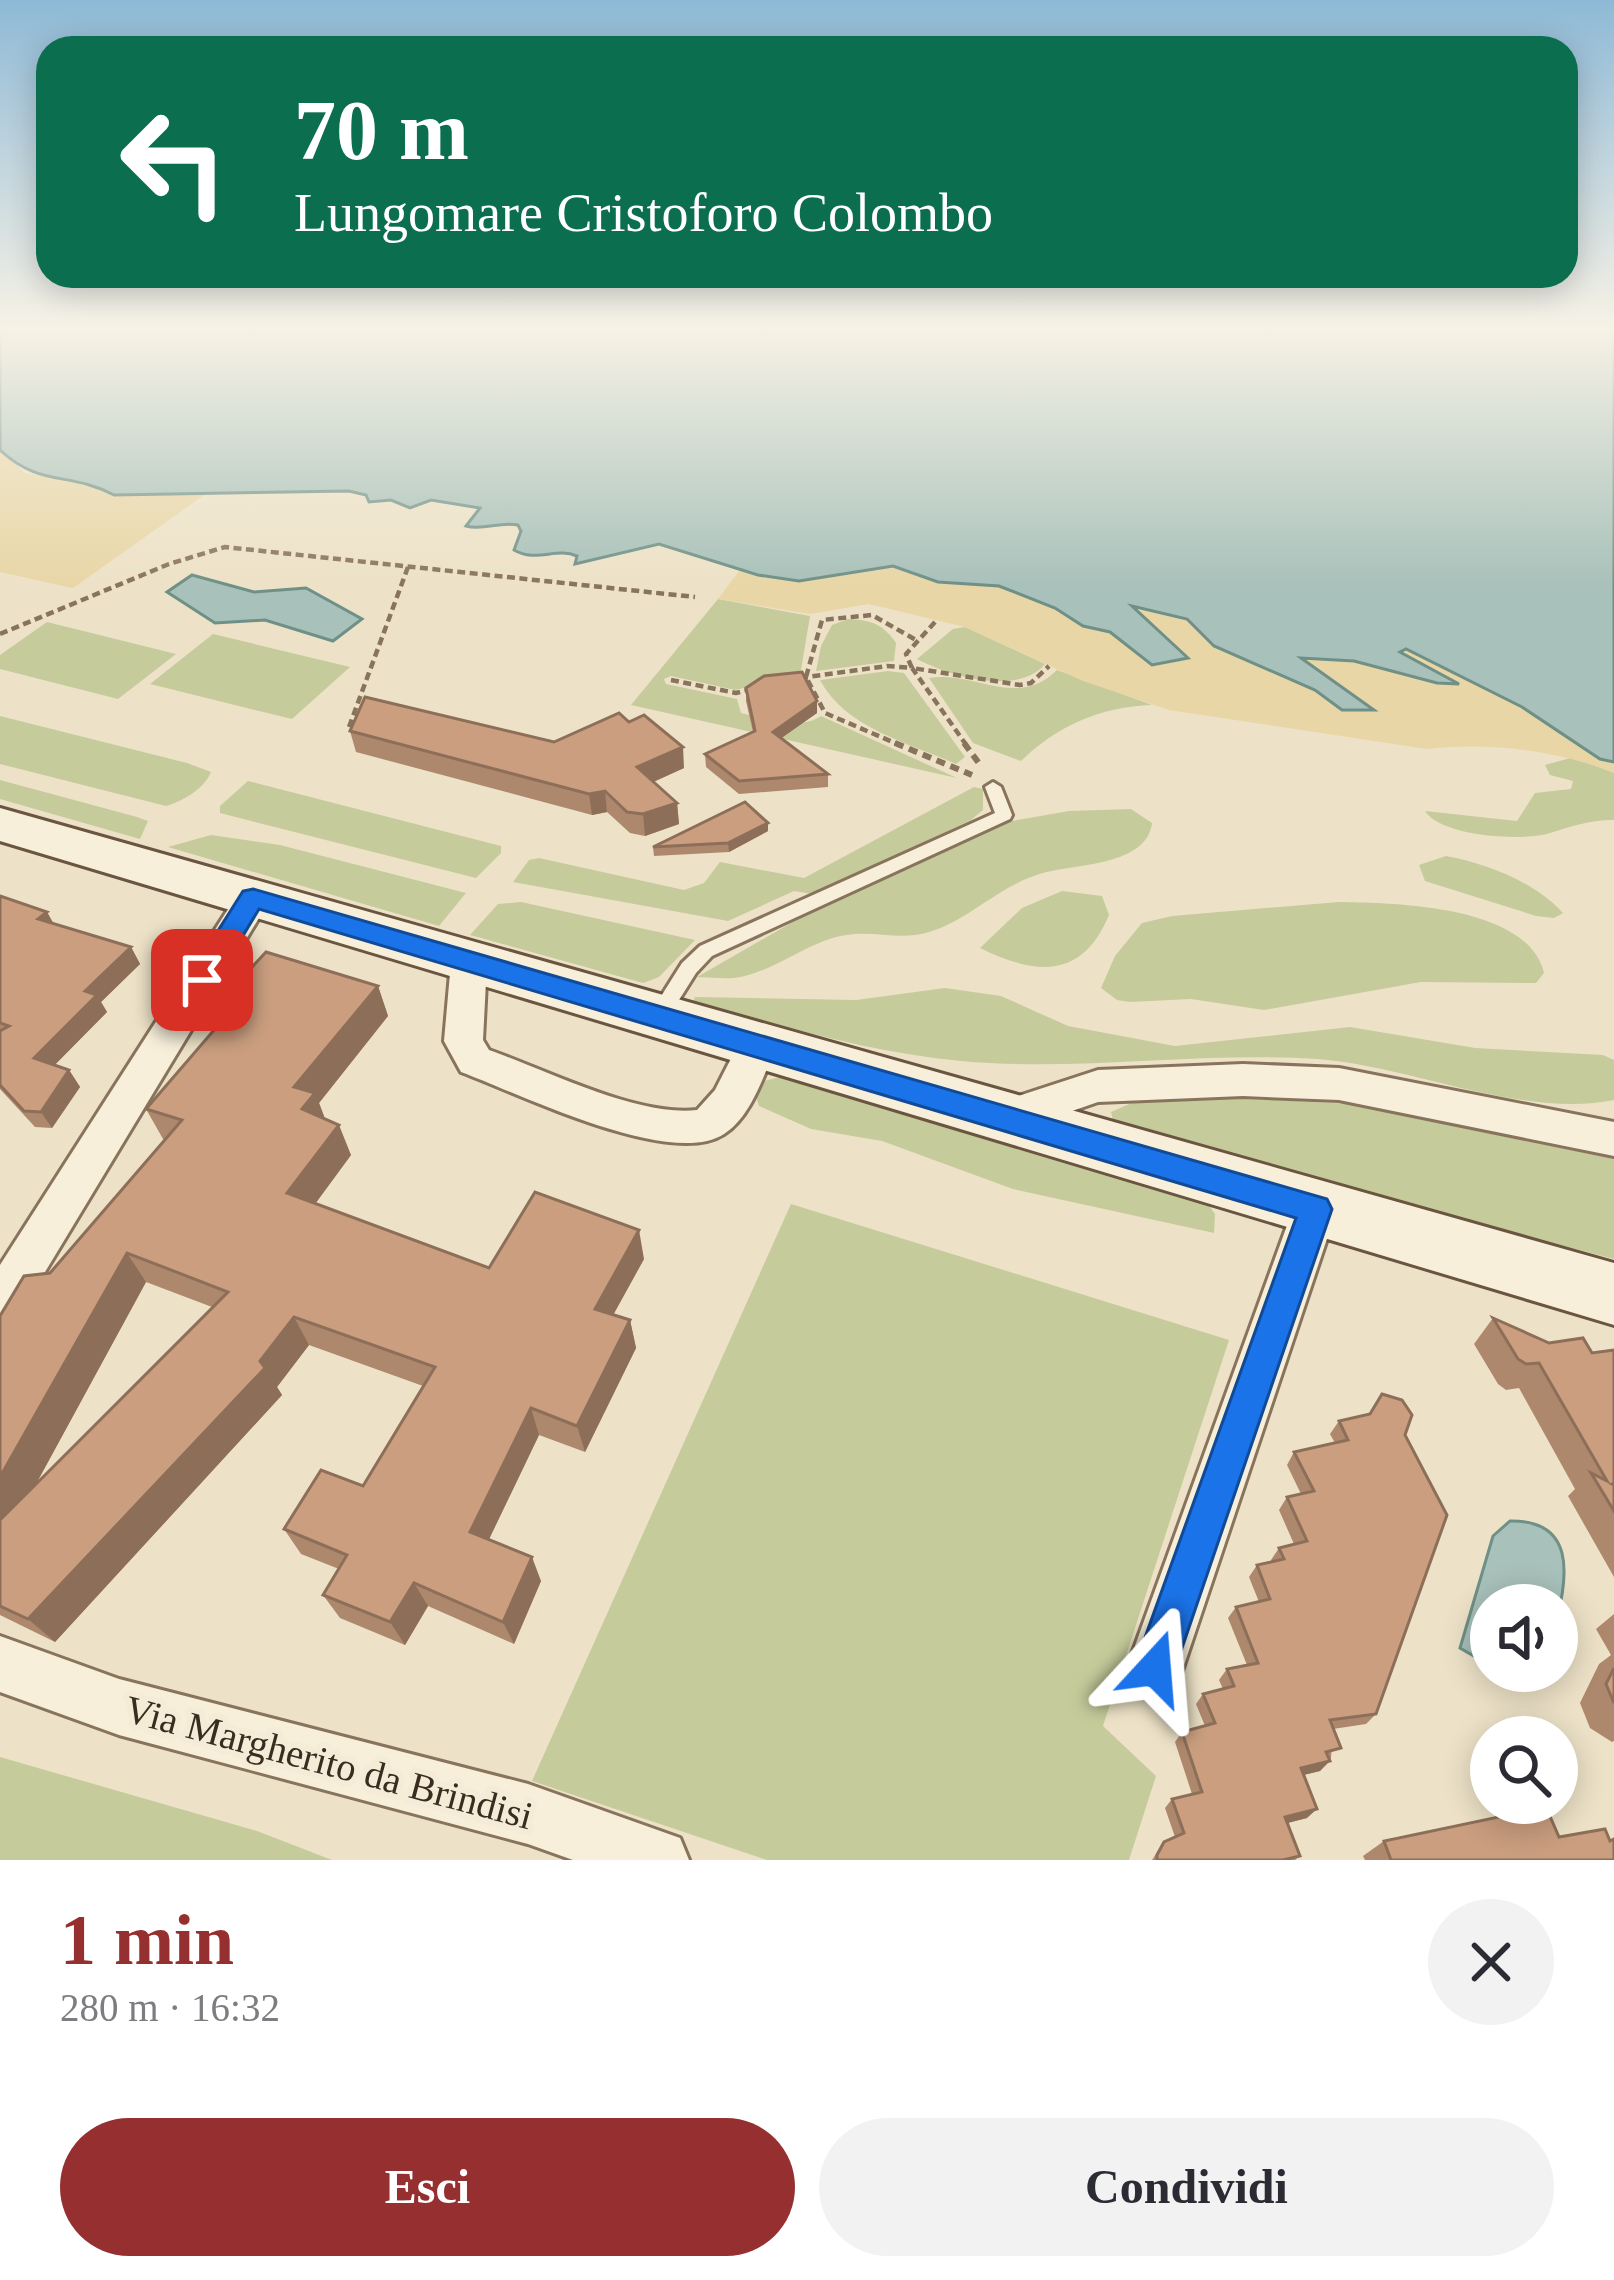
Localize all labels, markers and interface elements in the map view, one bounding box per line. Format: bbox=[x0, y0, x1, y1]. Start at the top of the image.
icon: left bbox=[96, 84, 252, 240]
text: 70 m bbox=[294, 84, 469, 177]
text: Lungomare Cristoforo Colombo bbox=[294, 183, 993, 243]
pin bbox=[151, 929, 253, 1031]
icon: arrive bbox=[169, 947, 235, 1013]
map controls bbox=[1470, 1584, 1578, 1824]
button: sound bbox=[1470, 1584, 1578, 1692]
position arrow bbox=[1092, 1605, 1218, 1731]
street label: Via Margherito da Brindisi bbox=[120, 1687, 538, 1838]
button: search bbox=[1470, 1716, 1578, 1824]
button: close bbox=[1428, 1899, 1554, 2025]
text: 1 min bbox=[60, 1900, 234, 1980]
text: 280 m · 16:32 bbox=[60, 1986, 280, 2029]
button: Esci bbox=[60, 2118, 795, 2256]
button: Condividi bbox=[819, 2118, 1554, 2256]

